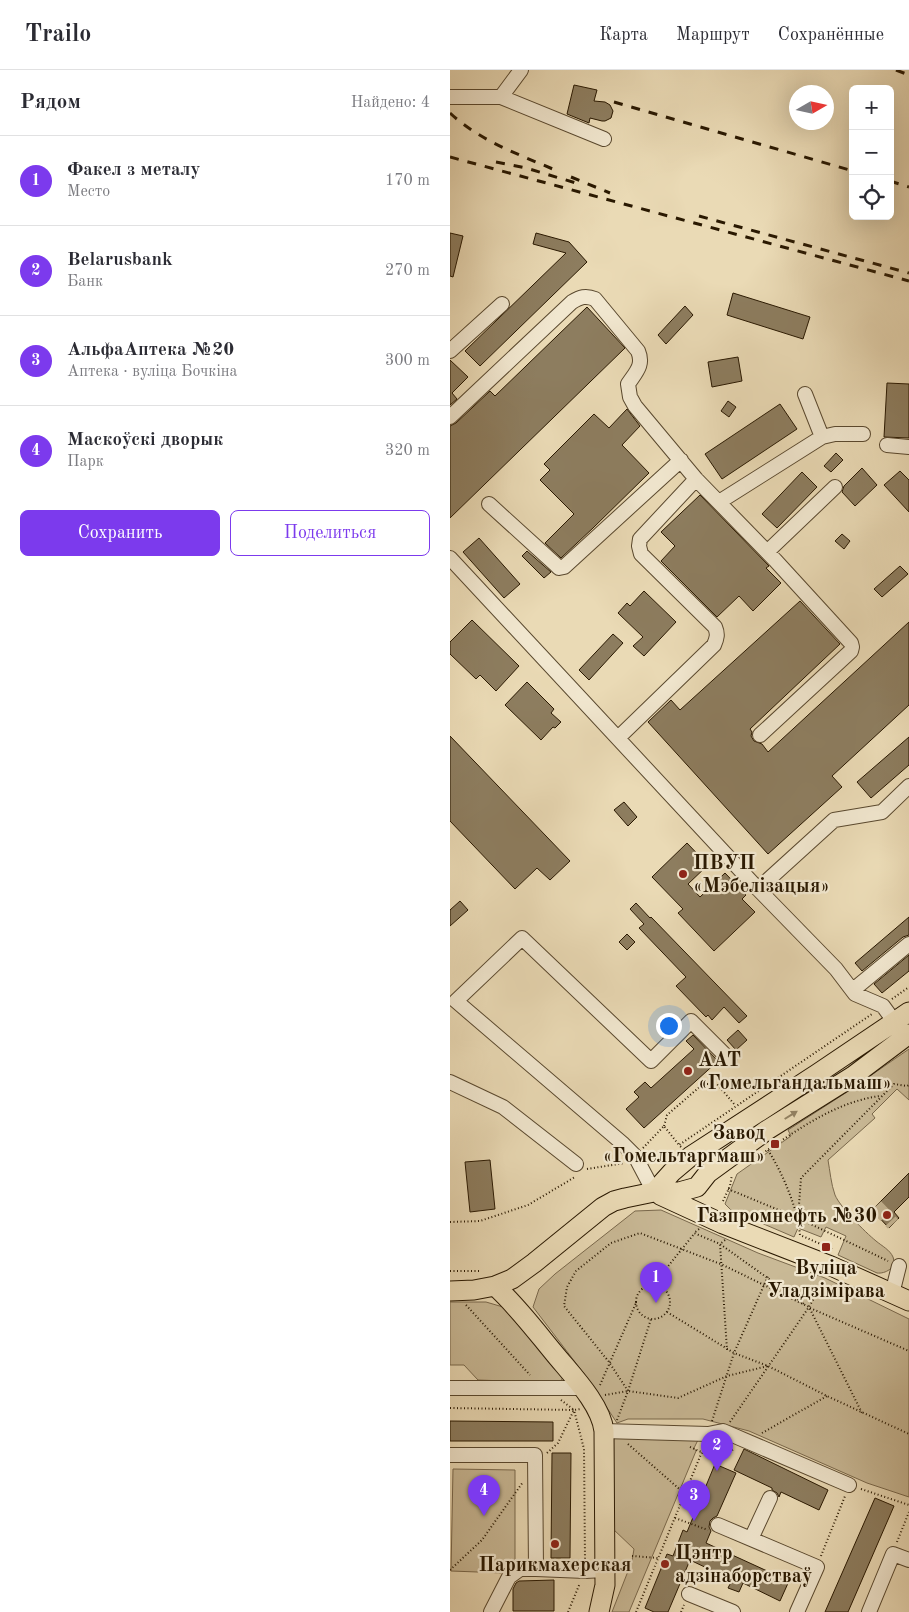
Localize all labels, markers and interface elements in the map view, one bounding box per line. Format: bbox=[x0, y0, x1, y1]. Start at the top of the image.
text: Trailo bbox=[25, 23, 91, 47]
text: Карта bbox=[599, 26, 648, 44]
text: Маршрут bbox=[676, 26, 750, 44]
text: Сохранённые bbox=[778, 26, 884, 44]
north arrow bbox=[789, 85, 834, 130]
map controls bbox=[849, 85, 894, 220]
button: + bbox=[849, 85, 894, 130]
text: Рядом bbox=[20, 92, 81, 113]
text: Найдено: 4 bbox=[351, 95, 430, 111]
button: − bbox=[849, 130, 894, 175]
text: Факел з металу bbox=[67, 161, 200, 180]
text: 1 bbox=[31, 173, 41, 189]
text: 170 m bbox=[385, 173, 430, 189]
button: locate bbox=[849, 175, 894, 220]
text: Место bbox=[67, 184, 110, 200]
text: Belarusbank bbox=[67, 251, 173, 270]
text: 2 bbox=[31, 263, 41, 279]
text: 270 m bbox=[385, 263, 430, 279]
text: Банк bbox=[67, 274, 103, 290]
text: АльфаАптека №20 bbox=[67, 341, 234, 360]
text: 3 bbox=[31, 353, 41, 369]
text: 300 m bbox=[385, 353, 430, 369]
text: Аптека · вуліца Бочкіна bbox=[67, 364, 237, 380]
text: Маскоўскі дворык bbox=[67, 431, 223, 450]
text: 4 bbox=[31, 443, 41, 459]
text: 320 m bbox=[385, 443, 430, 459]
text: Парк bbox=[67, 454, 104, 470]
button: Сохранить bbox=[20, 510, 220, 556]
button: Поделиться bbox=[230, 510, 430, 556]
place label: ПВУП «Мэбелізацыя» bbox=[693, 854, 830, 897]
marker: ПВУП «Мэбелізацыя» bbox=[677, 868, 689, 880]
your location bbox=[656, 1013, 682, 1039]
place label: ААТ «Гомельгандальмаш» bbox=[698, 1051, 892, 1094]
marker: ААТ «Гомельгандальмаш» bbox=[682, 1065, 694, 1077]
one-way arrow bbox=[784, 1110, 797, 1119]
place label: Завод «Гомельтаргмаш» bbox=[603, 1124, 765, 1167]
marker: Завод «Гомельтаргмаш» bbox=[769, 1138, 781, 1150]
place label: Газпромнефть №30 bbox=[697, 1207, 877, 1227]
marker: Газпромнефть №30 bbox=[881, 1209, 893, 1221]
marker: Вуліца Уладзімірава bbox=[820, 1241, 832, 1253]
place label: Вуліца Уладзімірава bbox=[767, 1259, 885, 1302]
pin: 1 bbox=[640, 1262, 672, 1303]
pin: 2 bbox=[701, 1430, 733, 1471]
pin: 4 bbox=[468, 1475, 500, 1516]
pin: 3 bbox=[678, 1480, 710, 1521]
marker: Парикмахерская bbox=[549, 1538, 561, 1550]
place label: Цэнтр адзінаборстваў bbox=[675, 1544, 812, 1587]
place label: Парикмахерская bbox=[478, 1556, 632, 1576]
marker: Цэнтр адзінаборстваў bbox=[659, 1558, 671, 1570]

